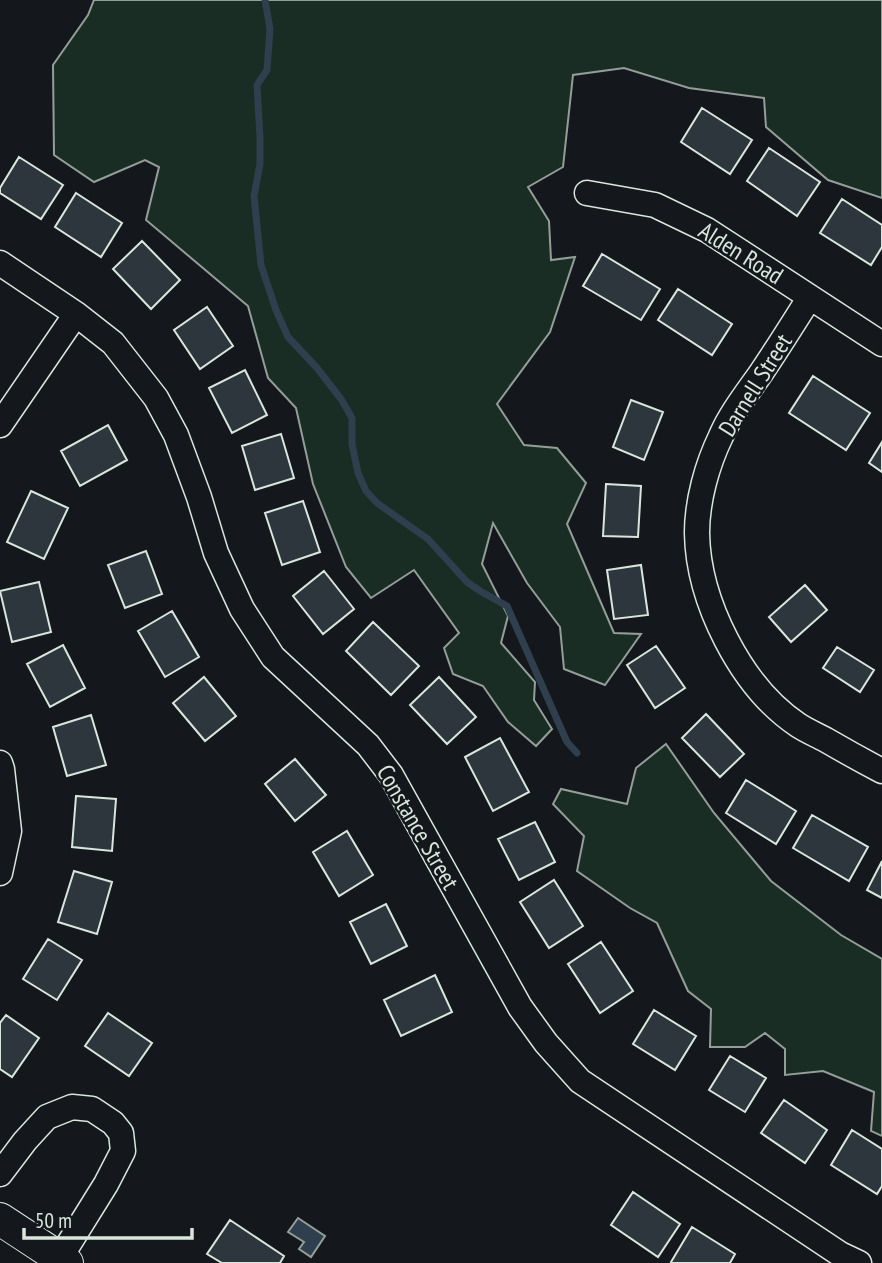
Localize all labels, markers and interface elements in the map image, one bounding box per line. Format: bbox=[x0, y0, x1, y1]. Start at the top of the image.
street label: Alden Road bbox=[693, 215, 789, 291]
street label: Darnell Street bbox=[711, 328, 799, 442]
street label: Constance Street bbox=[370, 759, 466, 895]
scale bar bbox=[24, 1196, 192, 1240]
text: 50 m bbox=[35, 1207, 72, 1234]

